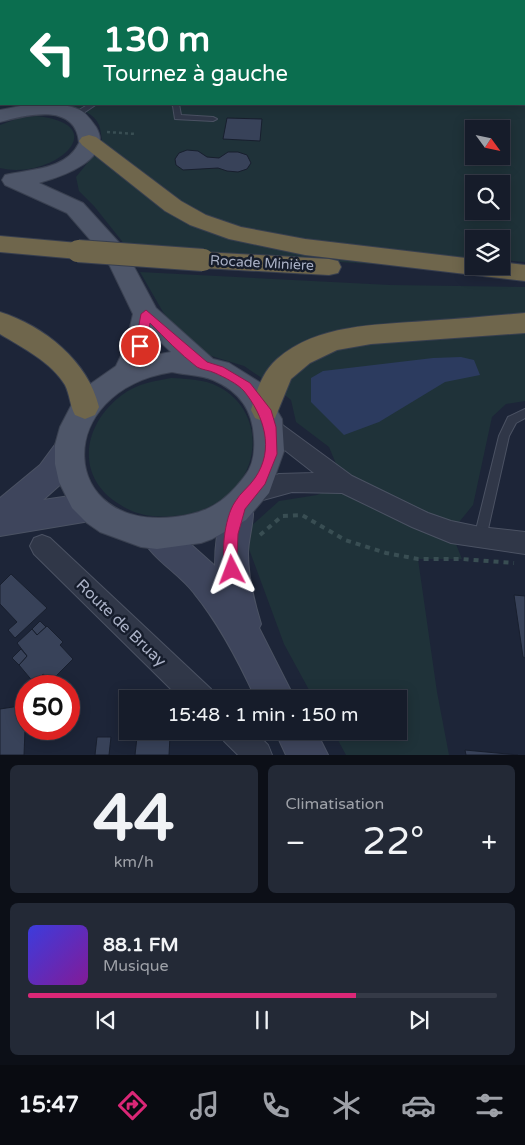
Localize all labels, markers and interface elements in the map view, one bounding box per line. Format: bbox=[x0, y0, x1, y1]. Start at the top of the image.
text: 130 m bbox=[103, 19, 210, 61]
icon: left bbox=[20, 20, 85, 85]
text: Tournez à gauche bbox=[103, 61, 288, 87]
north arrow bbox=[465, 120, 510, 165]
map controls bbox=[465, 120, 510, 275]
button: search bbox=[465, 175, 510, 220]
button: layers bbox=[465, 230, 510, 275]
street label: Rocade Minière bbox=[210, 252, 314, 274]
pin bbox=[119, 325, 161, 367]
icon: arrive bbox=[126, 332, 154, 360]
position arrow bbox=[205, 543, 257, 595]
street label: Route de Bruay bbox=[72, 575, 171, 671]
speed limit sign: 50 bbox=[15, 675, 80, 740]
text: 15:48 · 1 min · 150 m bbox=[167, 704, 359, 726]
text: 44 bbox=[93, 780, 175, 859]
text: Climatisation bbox=[286, 794, 384, 814]
text: 22° bbox=[362, 819, 424, 865]
text: − bbox=[286, 826, 305, 860]
text: + bbox=[481, 826, 497, 860]
text: km/h bbox=[114, 852, 154, 872]
text: 88.1 FM bbox=[103, 934, 179, 956]
text: Musique bbox=[103, 956, 169, 976]
icon: previous bbox=[92, 1006, 120, 1034]
icon: pause bbox=[248, 1006, 276, 1034]
icon: next bbox=[405, 1006, 433, 1034]
icon: directions bbox=[115, 1088, 150, 1123]
icon: music bbox=[187, 1088, 222, 1123]
icon: phone bbox=[258, 1088, 293, 1123]
icon: climate bbox=[329, 1088, 364, 1123]
icon: car bbox=[401, 1088, 436, 1123]
icon: filters bbox=[472, 1088, 507, 1123]
text: 15:47 bbox=[18, 1092, 79, 1118]

